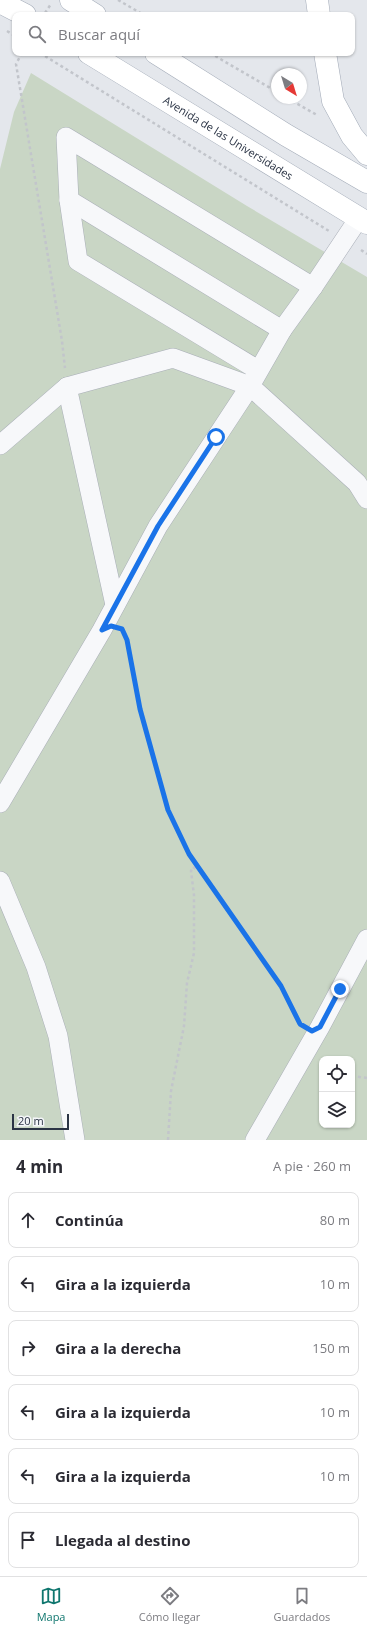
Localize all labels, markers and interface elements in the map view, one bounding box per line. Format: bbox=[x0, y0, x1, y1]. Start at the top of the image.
search box bbox=[12, 12, 355, 56]
icon: search bbox=[26, 23, 48, 45]
text: Buscar aquí bbox=[58, 24, 140, 44]
north arrow bbox=[271, 68, 307, 104]
street label: Avenida de las Universidades bbox=[161, 92, 296, 183]
route start bbox=[207, 428, 225, 446]
route end bbox=[331, 980, 349, 998]
map controls bbox=[319, 1056, 355, 1128]
button: locate bbox=[319, 1056, 355, 1092]
button: layers bbox=[319, 1092, 355, 1128]
scale bar bbox=[12, 1112, 69, 1131]
text: 20 m bbox=[18, 1113, 44, 1128]
text: 4 min bbox=[16, 1155, 63, 1178]
text: A pie · 260 m bbox=[273, 1157, 351, 1175]
icon: ahead bbox=[17, 1209, 39, 1231]
text: Continúa bbox=[55, 1210, 124, 1230]
text: 80 m bbox=[320, 1211, 350, 1229]
icon: left bbox=[17, 1273, 39, 1295]
text: Gira a la izquierda bbox=[55, 1274, 191, 1294]
text: 10 m bbox=[320, 1275, 350, 1293]
icon: right bbox=[17, 1337, 39, 1359]
text: Gira a la derecha bbox=[55, 1338, 181, 1358]
text: 150 m bbox=[312, 1339, 350, 1357]
icon: left bbox=[17, 1401, 39, 1423]
text: Gira a la izquierda bbox=[55, 1402, 191, 1422]
text: 10 m bbox=[320, 1403, 350, 1421]
icon: left bbox=[17, 1465, 39, 1487]
text: Gira a la izquierda bbox=[55, 1466, 191, 1486]
text: 10 m bbox=[320, 1467, 350, 1485]
icon: arrive bbox=[17, 1529, 39, 1551]
text: Llegada al destino bbox=[55, 1530, 190, 1550]
tab: Mapa bbox=[37, 1585, 65, 1624]
tab: Cómo llegar bbox=[139, 1585, 200, 1624]
tab: Guardados bbox=[274, 1585, 330, 1624]

